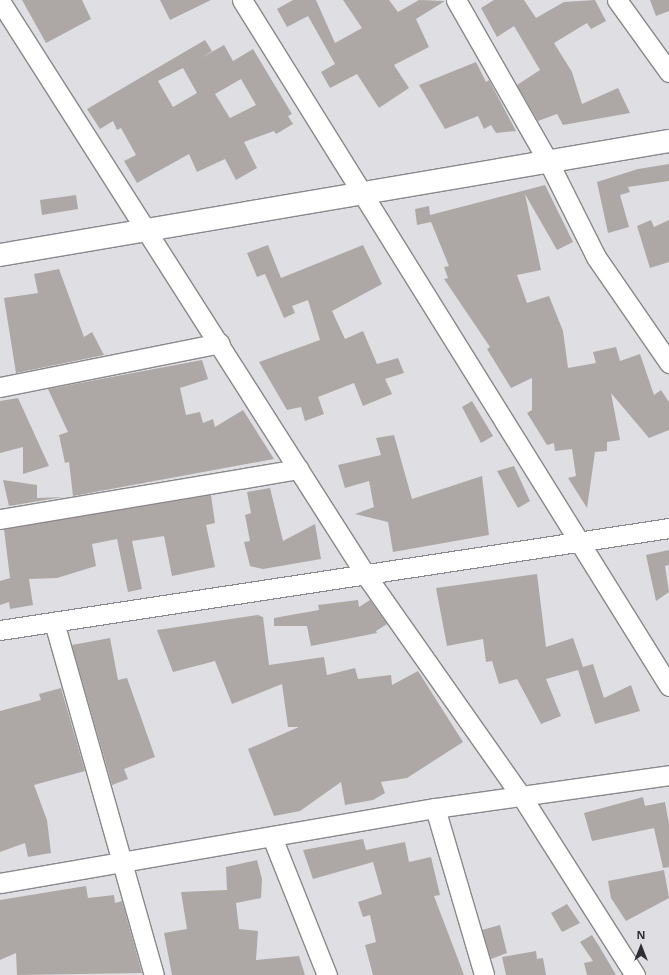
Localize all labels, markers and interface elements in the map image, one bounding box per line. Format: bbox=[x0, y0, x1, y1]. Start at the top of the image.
north arrow bbox=[621, 927, 661, 967]
text: N bbox=[637, 927, 645, 942]

